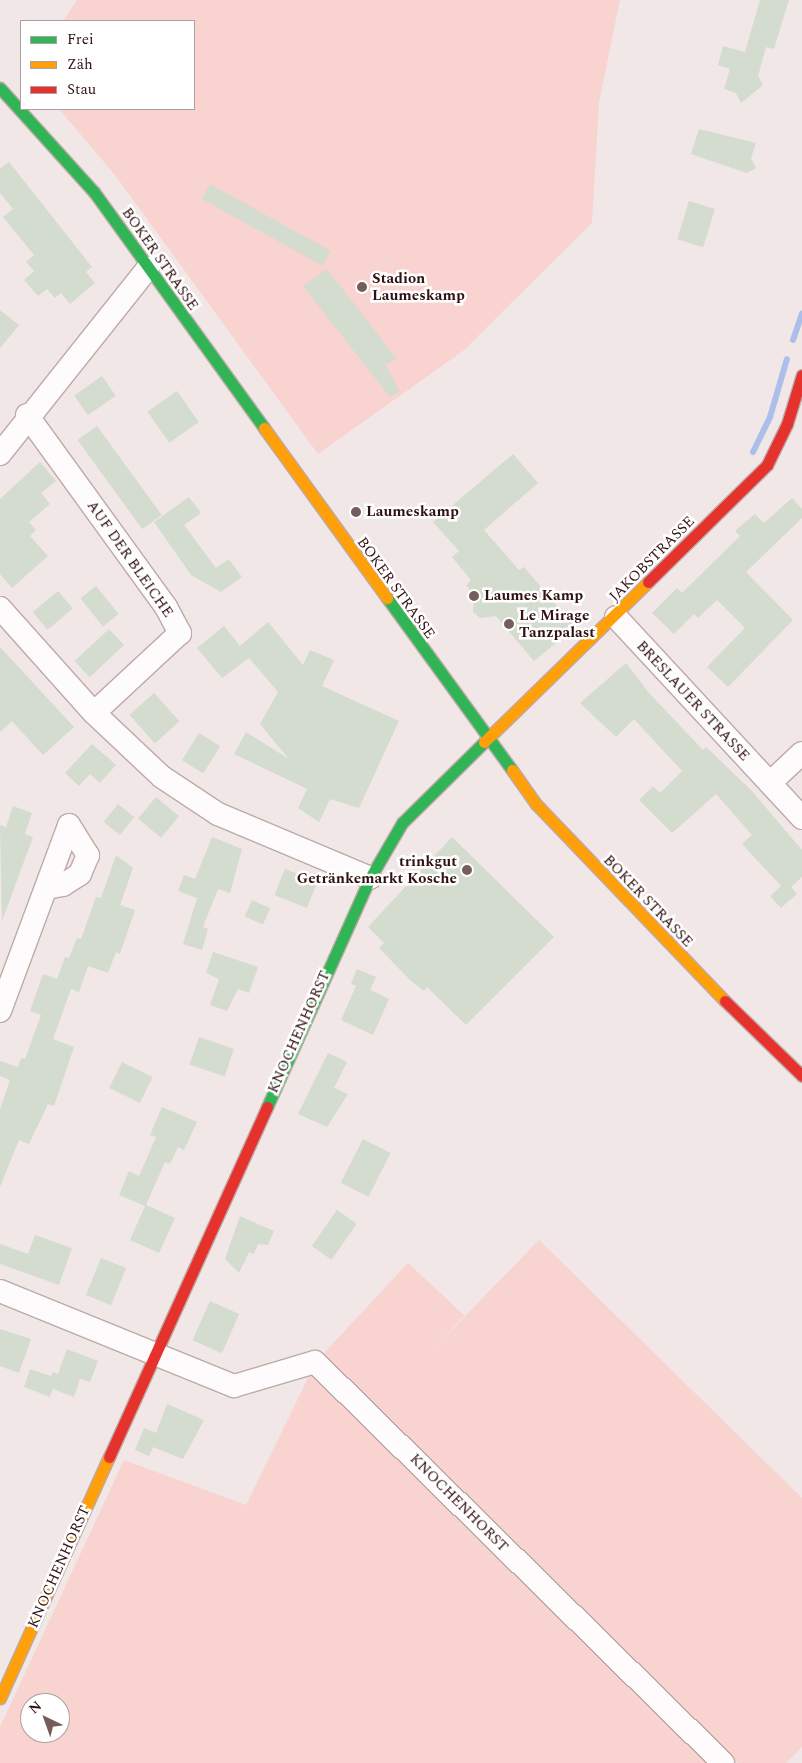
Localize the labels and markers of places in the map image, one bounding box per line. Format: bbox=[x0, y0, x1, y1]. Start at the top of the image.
place label: Stadion Laumeskamp bbox=[372, 269, 465, 304]
marker: Stadion Laumeskamp bbox=[356, 281, 368, 293]
place label: Laumeskamp bbox=[366, 503, 459, 521]
marker: Laumeskamp bbox=[350, 506, 362, 518]
place label: Laumes Kamp bbox=[484, 587, 583, 605]
marker: Laumes Kamp bbox=[468, 590, 480, 602]
place label: Le Mirage Tanzpalast bbox=[519, 606, 595, 641]
marker: Le Mirage Tanzpalast bbox=[503, 618, 515, 630]
place label: trinkgut Getränkemarkt Kosche bbox=[297, 852, 457, 887]
marker: trinkgut Getränkemarkt Kosche bbox=[461, 864, 473, 876]

